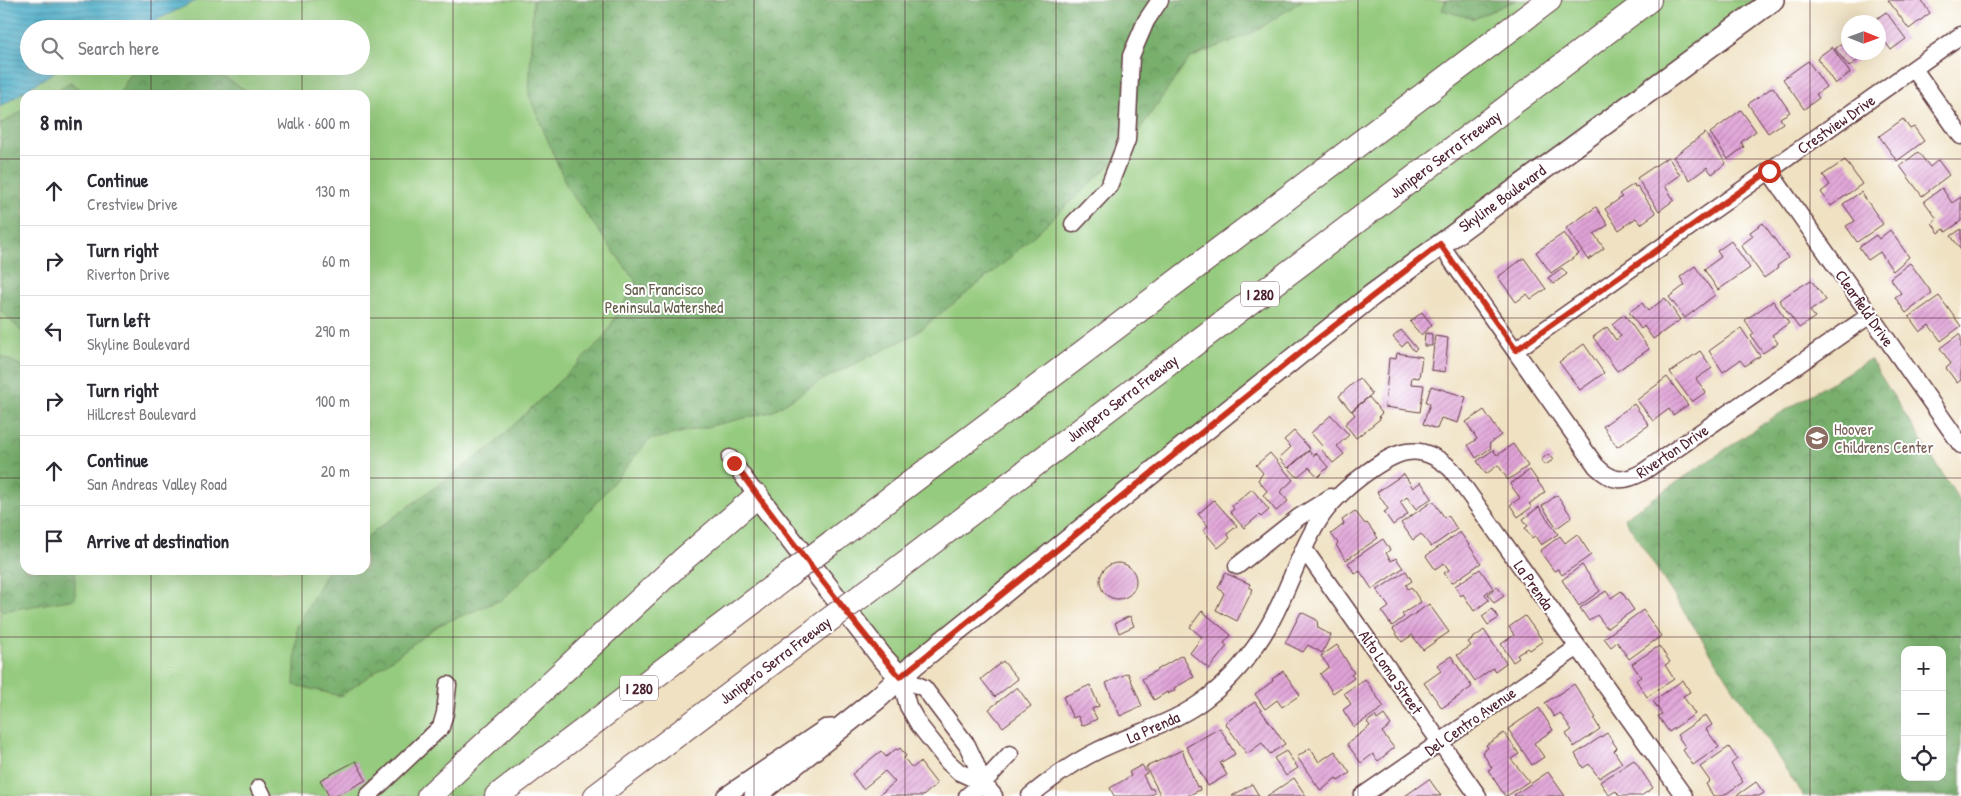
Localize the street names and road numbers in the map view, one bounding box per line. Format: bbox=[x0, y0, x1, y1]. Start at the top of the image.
street label: Crestview Drive bbox=[1793, 89, 1880, 159]
street label: Junipero Serra Freeway bbox=[1385, 105, 1505, 203]
street label: Skyline Boulevard bbox=[1454, 159, 1550, 237]
street label: Clearfield Drive bbox=[1830, 265, 1900, 351]
road number: I 280 bbox=[1241, 282, 1279, 306]
street label: Junipero Serra Freeway bbox=[1062, 349, 1182, 447]
street label: Riverton Drive bbox=[1632, 418, 1713, 483]
street label: La Prenda bbox=[1509, 556, 1559, 614]
street label: Junipero Serra Freeway bbox=[715, 611, 835, 709]
street label: Alto Loma Street bbox=[1354, 625, 1428, 719]
road number: I 280 bbox=[620, 676, 658, 700]
street label: Del Centro Avenue bbox=[1420, 681, 1521, 761]
street label: La Prenda bbox=[1123, 706, 1183, 748]

